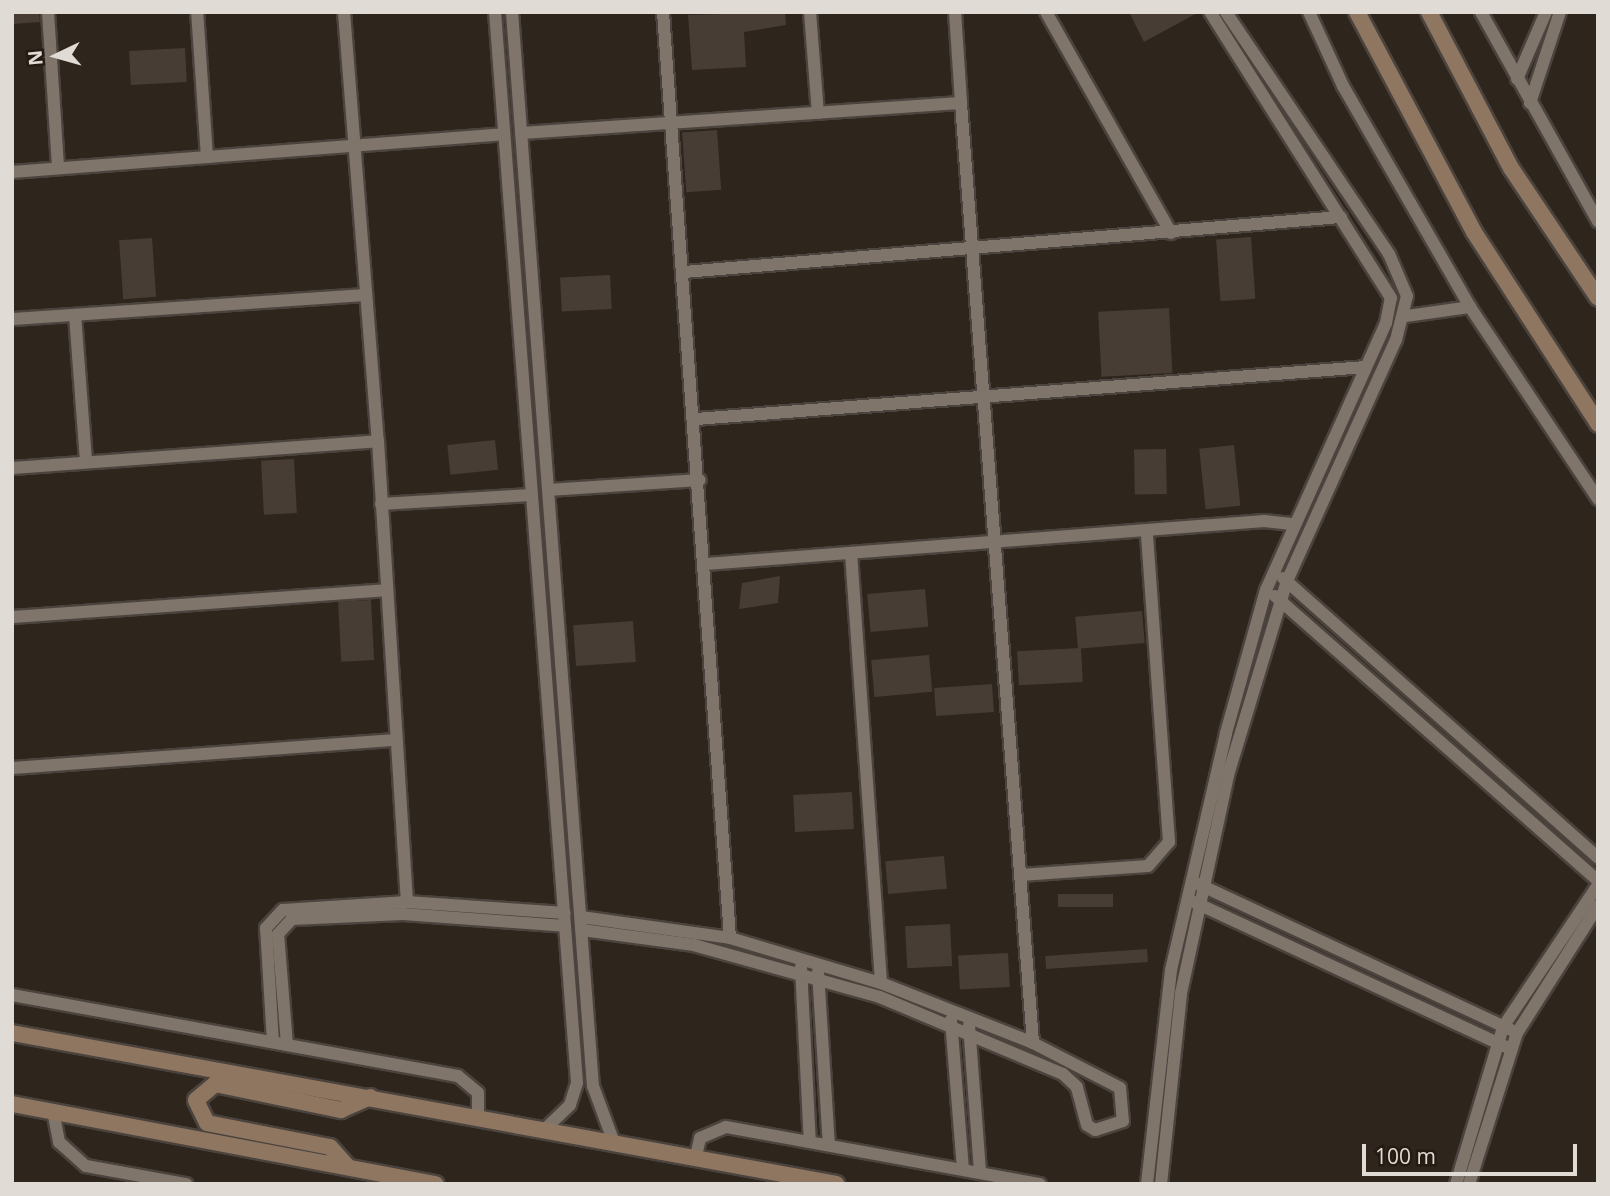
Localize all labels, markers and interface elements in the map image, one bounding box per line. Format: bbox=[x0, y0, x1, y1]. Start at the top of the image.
north arrow bbox=[21, 21, 91, 91]
text: N bbox=[21, 49, 49, 67]
scale bar bbox=[1365, 1130, 1580, 1174]
text: 100 m bbox=[1375, 1142, 1436, 1170]

